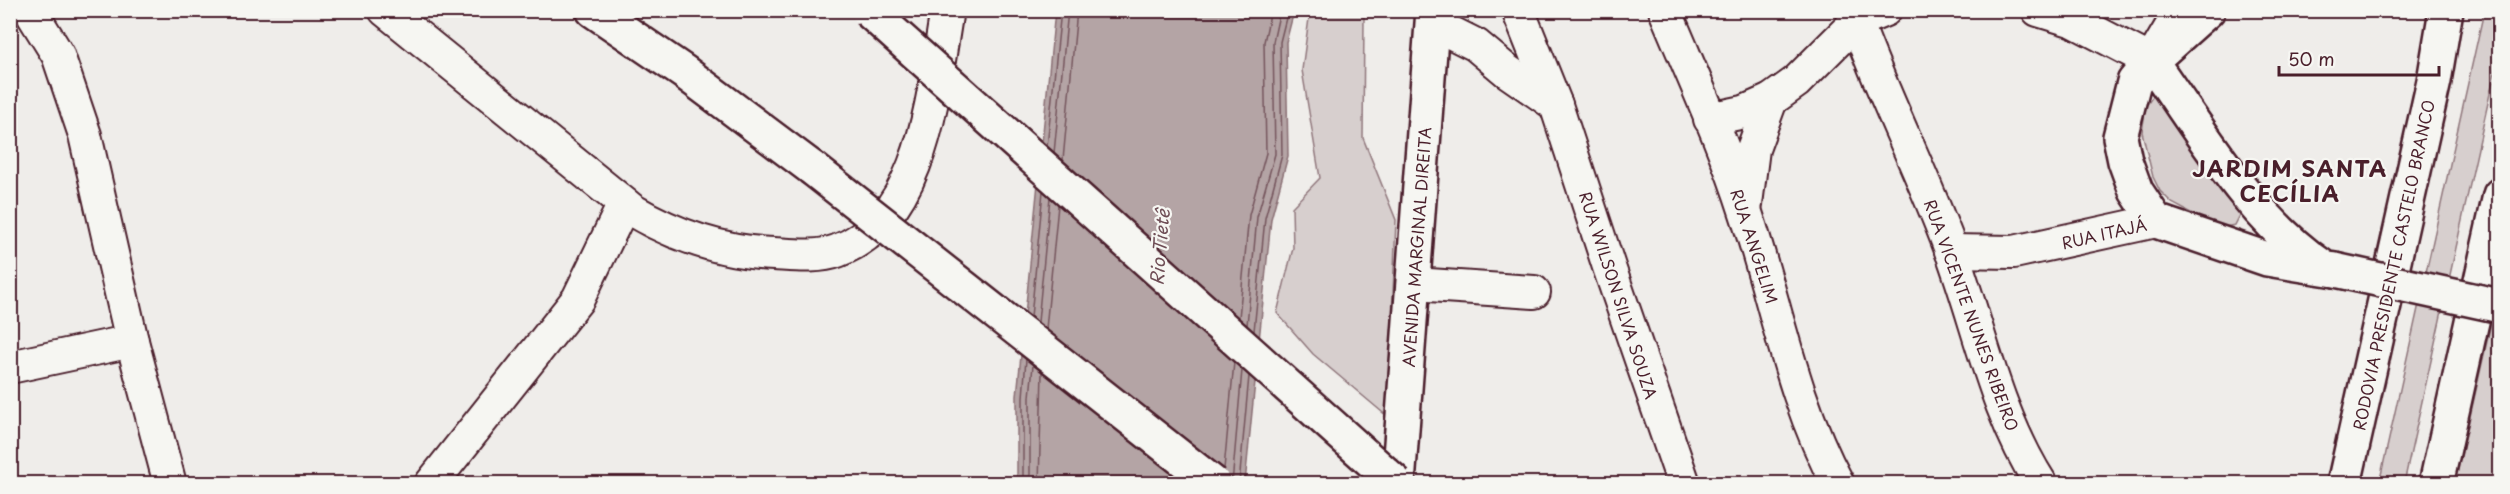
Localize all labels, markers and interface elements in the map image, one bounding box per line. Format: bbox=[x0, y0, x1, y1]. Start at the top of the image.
scale bar bbox=[2279, 39, 2440, 77]
text: 50 m bbox=[2288, 45, 2335, 72]
street label: RODOVIA PRESIDENTE CASTELO BRANCO bbox=[2346, 97, 2440, 433]
street label: AVENIDA MARGINAL DIREITA bbox=[1396, 126, 1436, 368]
district label: JARDIM SANTA CECÍLIA bbox=[2192, 151, 2388, 209]
street label: RUA ANGELIM bbox=[1725, 186, 1785, 306]
street label: RUA WILSON SILVA SOUZA bbox=[1574, 188, 1664, 402]
street label: RUA VICENTE NUNES RIBEIRO bbox=[1919, 196, 2025, 434]
water label: Rio Tietê bbox=[1142, 205, 1176, 286]
street label: RUA ITAJÁ bbox=[2059, 212, 2149, 254]

